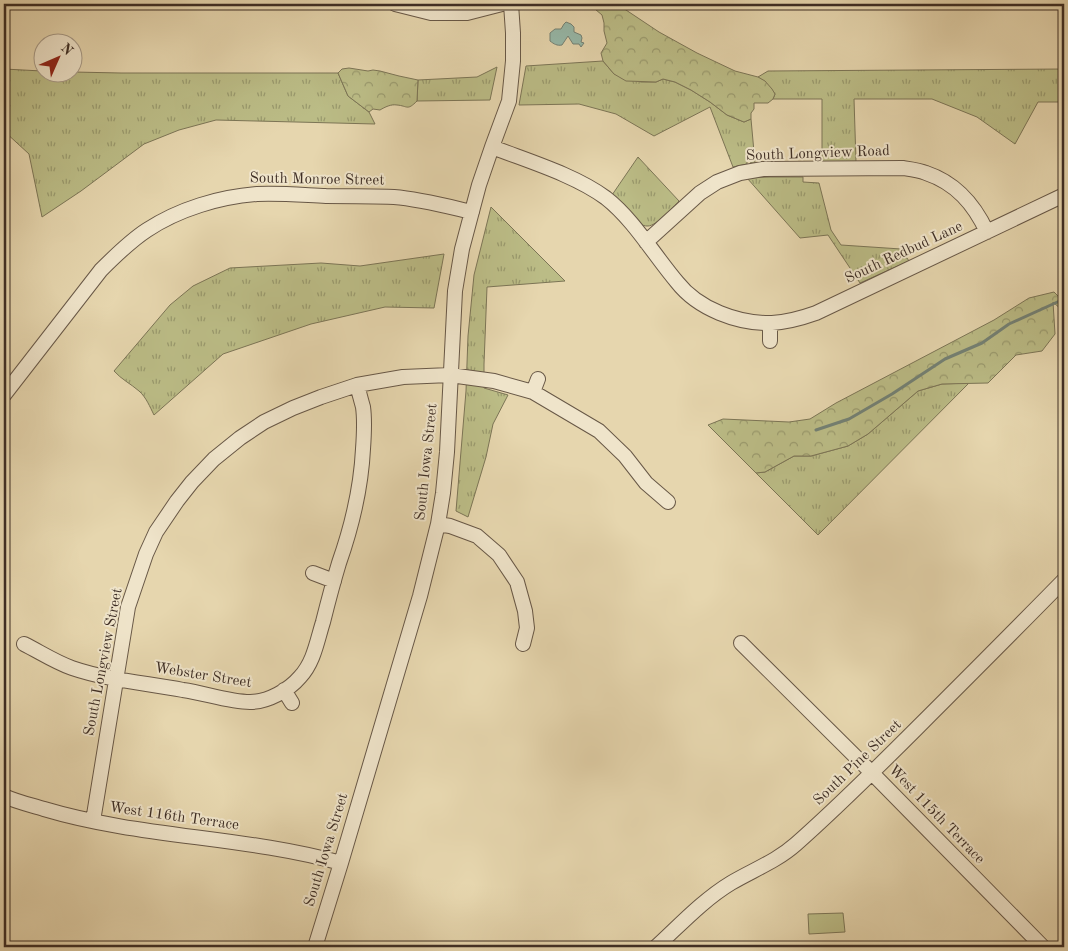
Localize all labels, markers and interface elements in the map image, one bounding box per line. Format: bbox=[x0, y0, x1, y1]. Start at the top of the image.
north arrow bbox=[32, 32, 82, 82]
text: N bbox=[58, 41, 75, 58]
street label: South Longview Road bbox=[746, 144, 890, 164]
street label: South Monroe Street bbox=[249, 171, 385, 189]
street label: South Redbud Lane bbox=[843, 219, 965, 287]
street label: South Iowa Street bbox=[413, 403, 441, 521]
street label: South Longview Street bbox=[82, 587, 126, 737]
street label: Webster Street bbox=[153, 661, 253, 691]
street label: South Pine Street bbox=[811, 717, 905, 809]
street label: West 115th Terrace bbox=[885, 763, 987, 867]
street label: South Iowa Street bbox=[303, 791, 351, 909]
street label: West 116th Terrace bbox=[108, 800, 240, 834]

